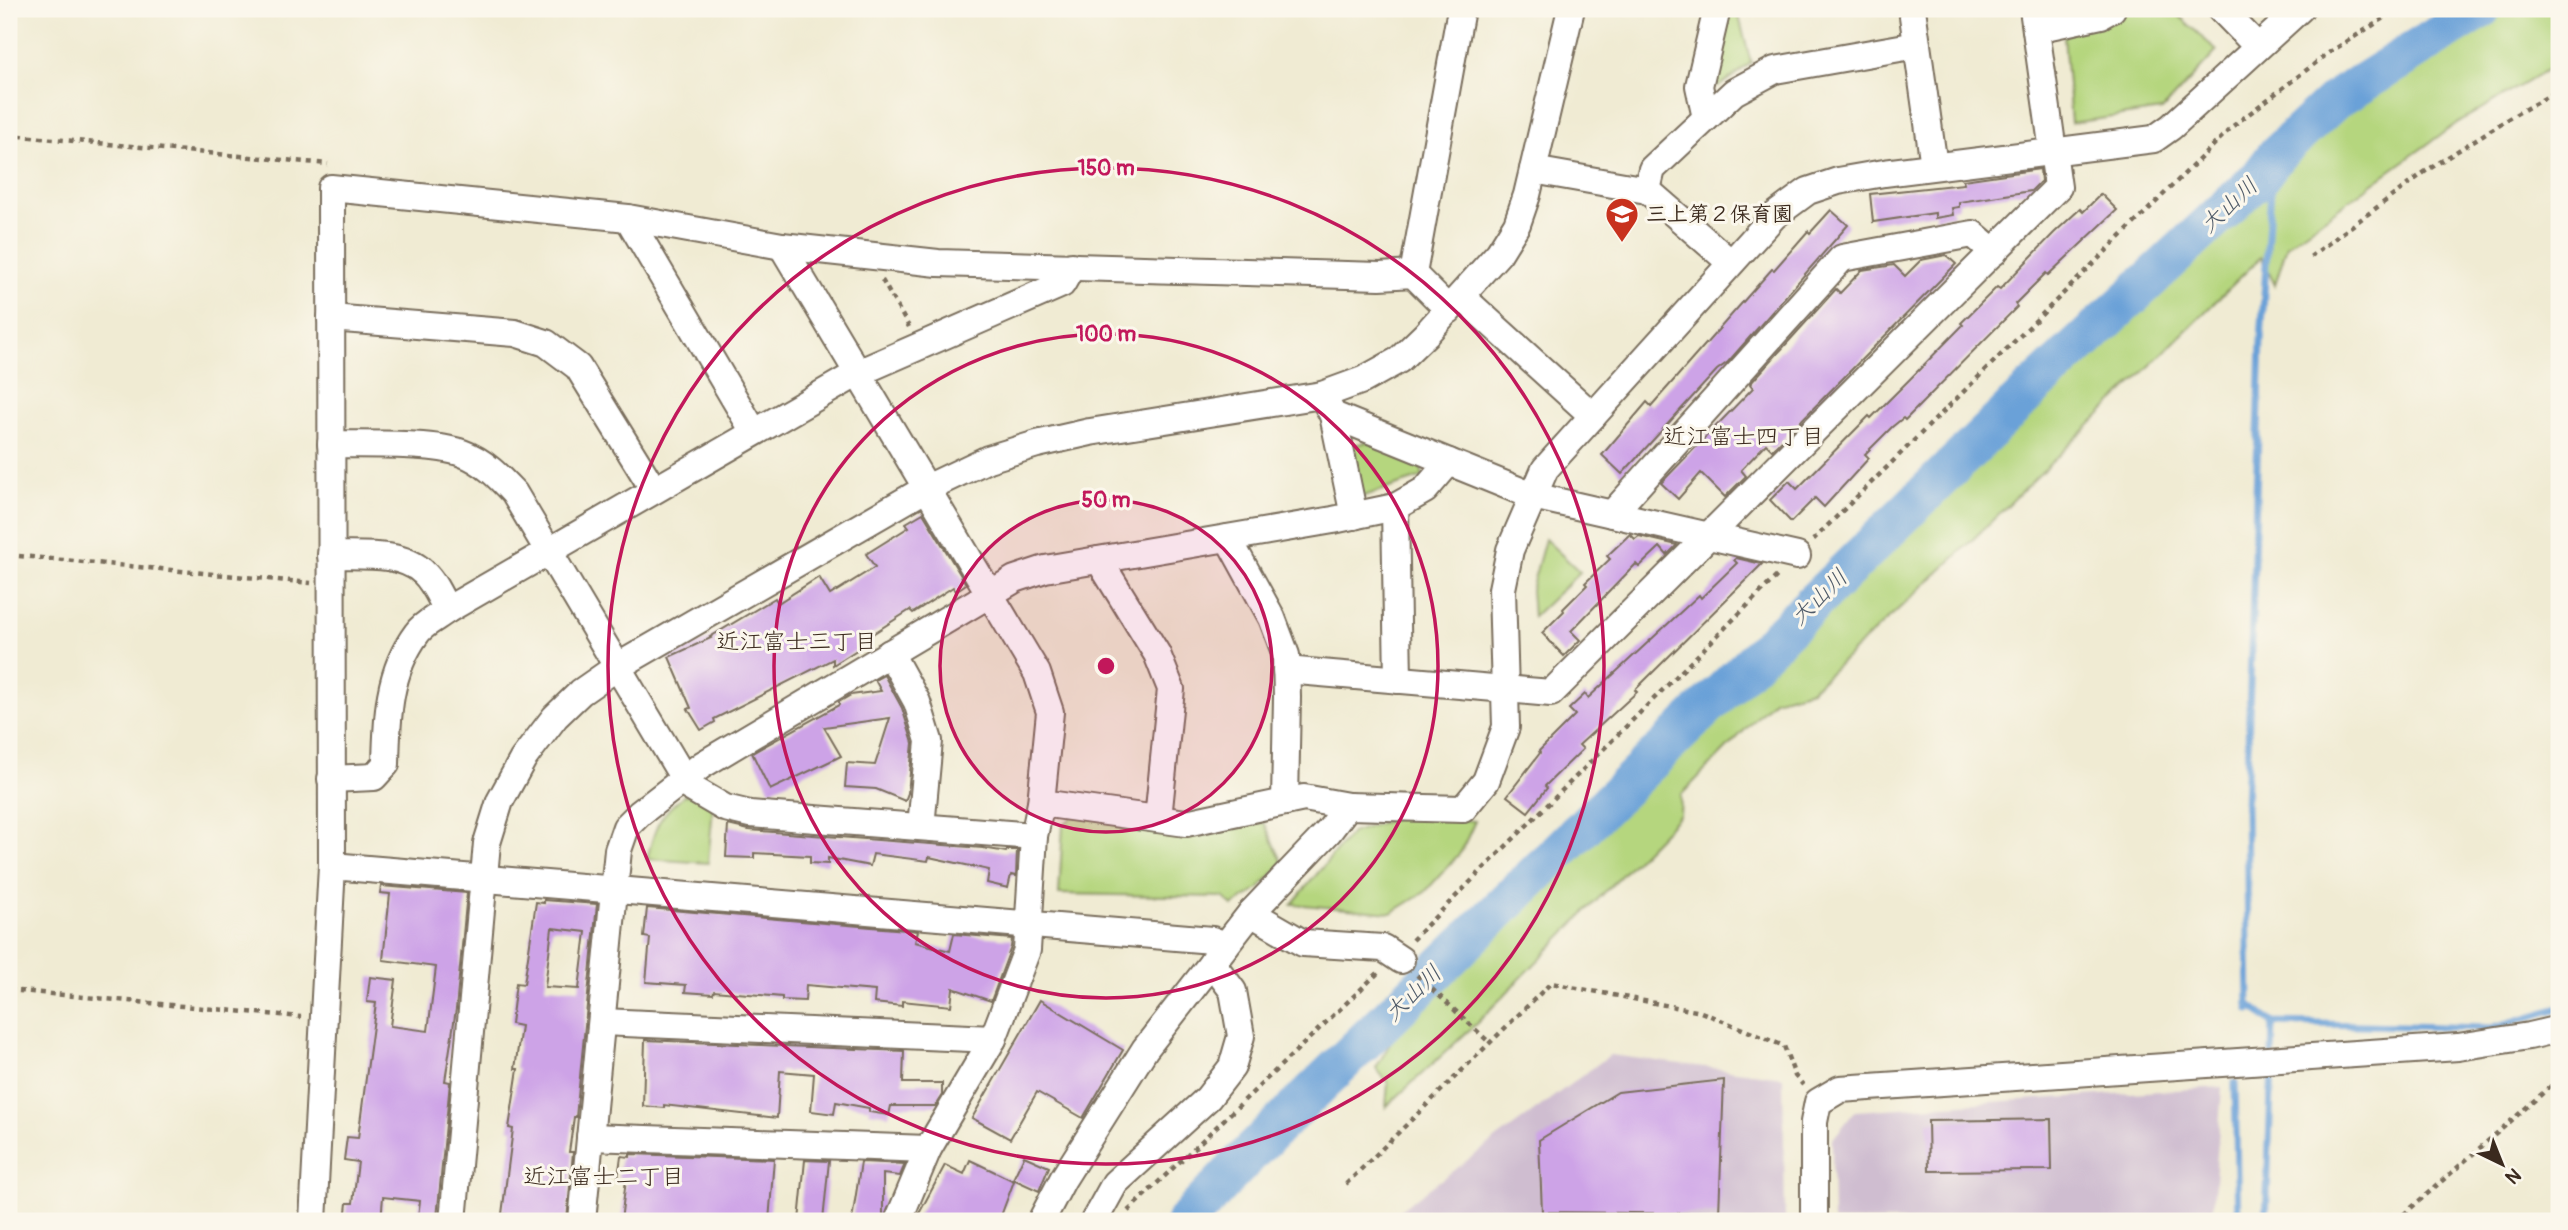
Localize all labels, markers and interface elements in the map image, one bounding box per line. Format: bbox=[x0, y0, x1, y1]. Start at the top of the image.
text: 150 m bbox=[1077, 155, 1135, 182]
water label: 大山川 bbox=[2194, 171, 2264, 239]
school or university icon: 三上第２保育園 bbox=[1603, 195, 1641, 244]
place label: 三上第２保育園 bbox=[1646, 201, 1793, 228]
text: 100 m bbox=[1076, 321, 1136, 348]
district label: 近江富士四丁目 bbox=[1664, 422, 1825, 451]
text: 50 m bbox=[1082, 487, 1131, 514]
water label: 大山川 bbox=[1784, 563, 1854, 631]
district label: 近江富士三丁目 bbox=[717, 627, 878, 656]
centre of rings bbox=[1094, 654, 1118, 678]
water label: 大山川 bbox=[1378, 959, 1448, 1027]
north arrow bbox=[2466, 1128, 2536, 1198]
district label: 近江富士二丁目 bbox=[524, 1162, 685, 1191]
text: N bbox=[2500, 1163, 2526, 1189]

